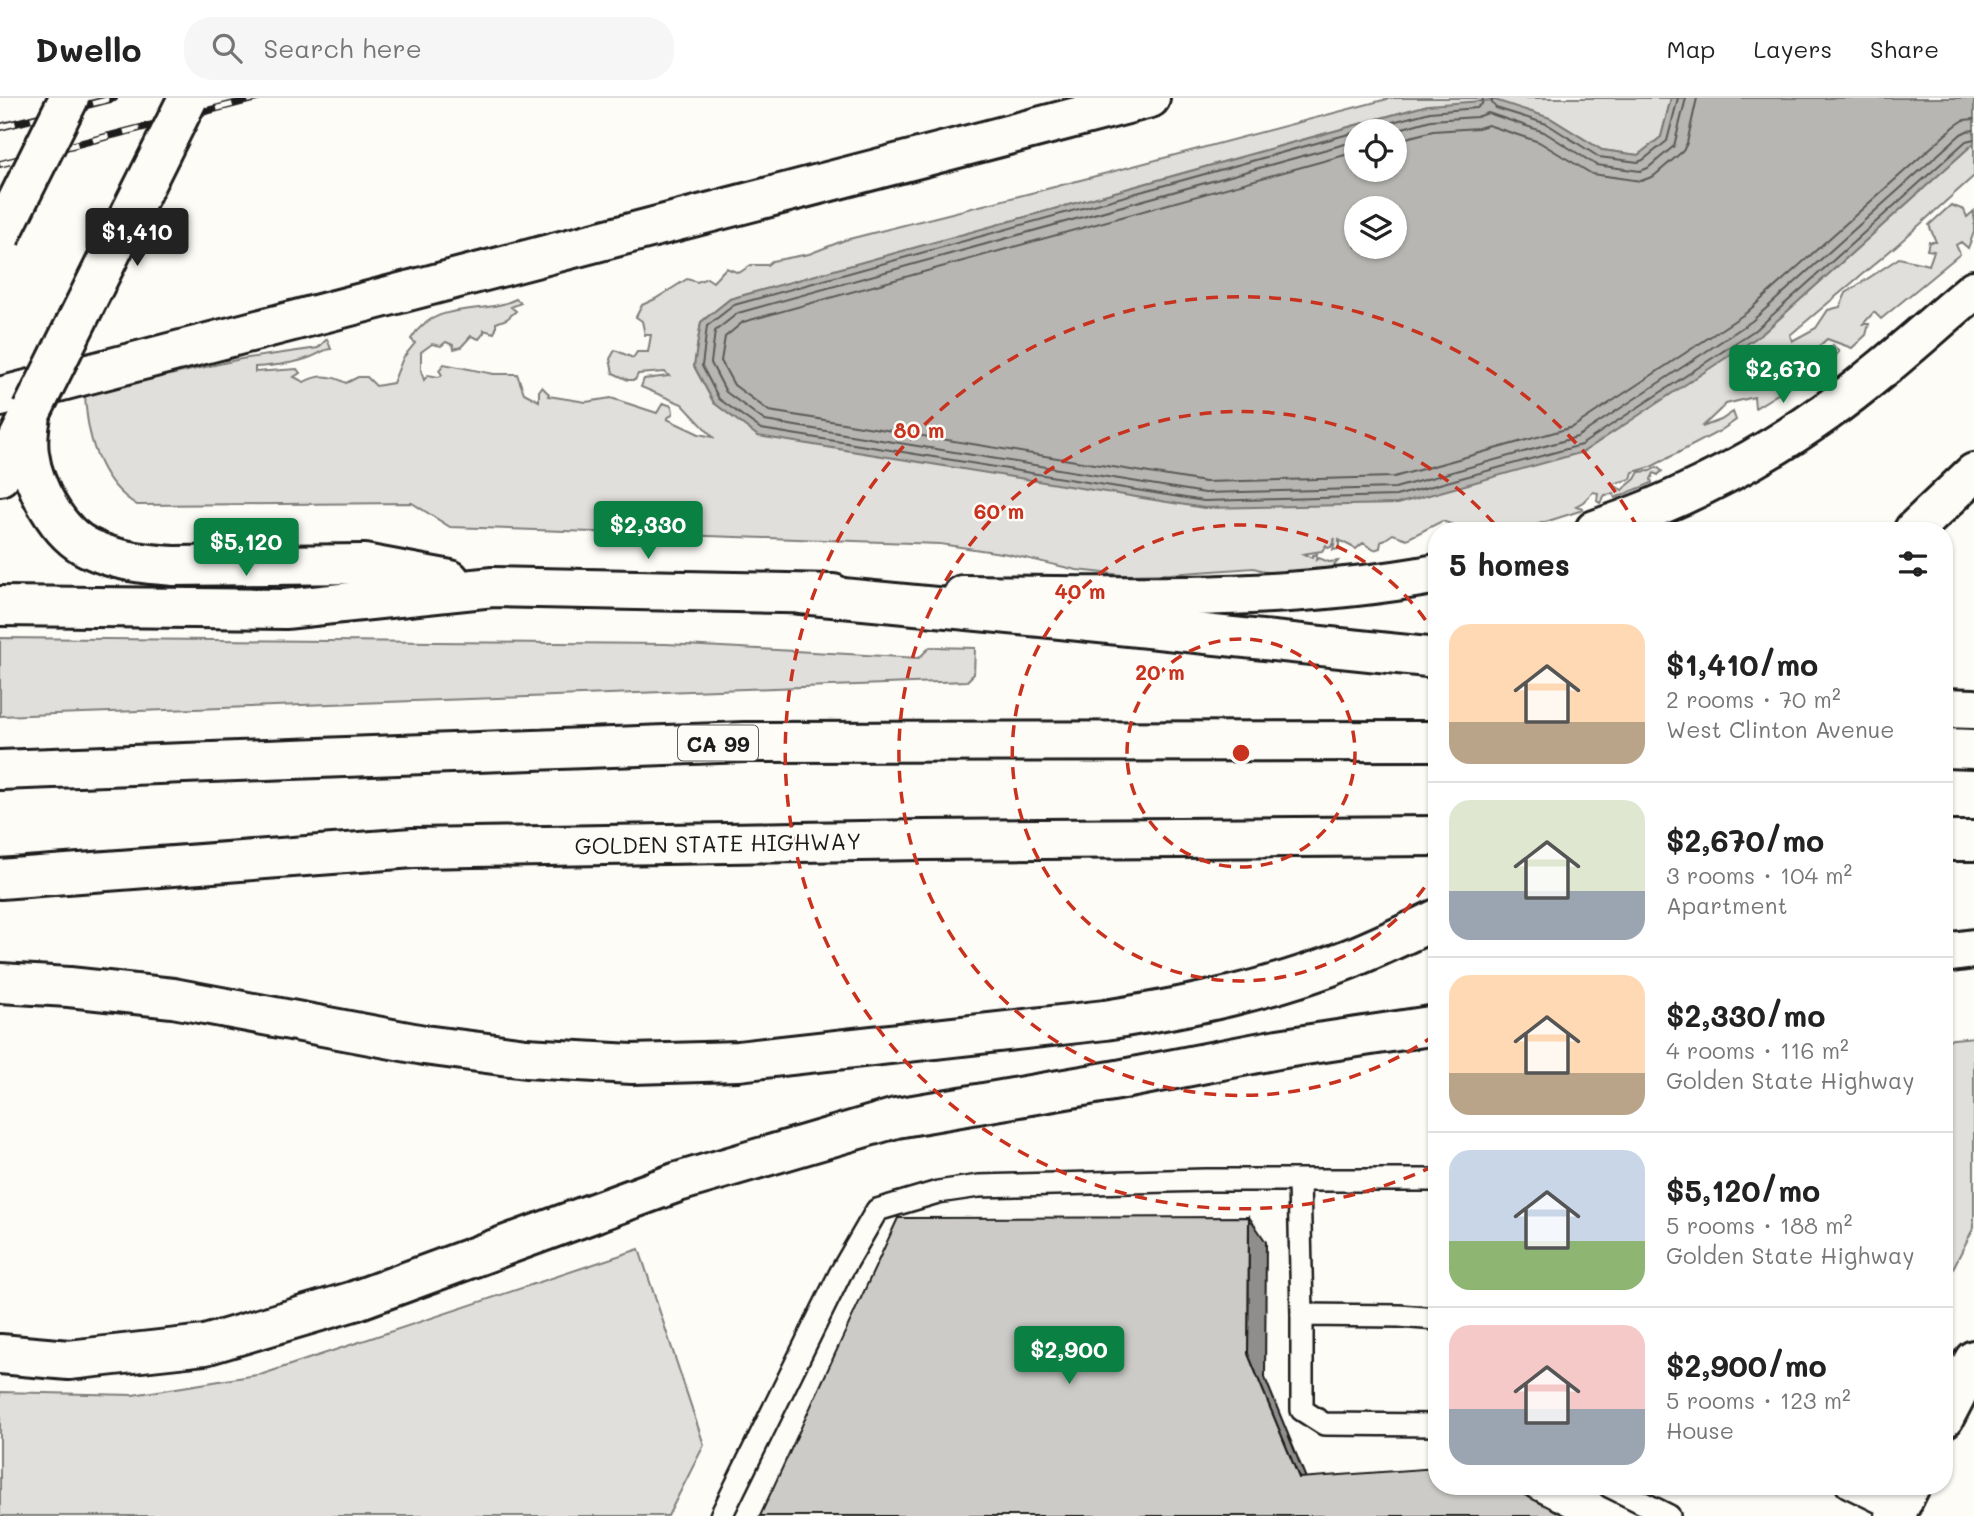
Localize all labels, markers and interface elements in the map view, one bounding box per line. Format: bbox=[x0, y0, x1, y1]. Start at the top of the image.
search box bbox=[184, 17, 674, 80]
text: Dwello bbox=[35, 27, 142, 70]
icon: search bbox=[208, 29, 246, 67]
text: Search here bbox=[264, 31, 422, 65]
text: Map bbox=[1667, 33, 1715, 64]
text: Layers bbox=[1753, 33, 1832, 64]
text: Share bbox=[1870, 33, 1939, 64]
map controls bbox=[1344, 119, 1407, 259]
button: locate bbox=[1344, 119, 1407, 182]
button: layers bbox=[1344, 196, 1407, 259]
pin: $1,410 bbox=[80, 208, 194, 268]
text: $1,410 bbox=[101, 216, 173, 246]
pin: $2,670 bbox=[1726, 345, 1840, 405]
text: $2,670 bbox=[1745, 353, 1821, 383]
text: 80 m bbox=[894, 416, 944, 443]
text: 60 m bbox=[974, 497, 1024, 524]
pin: $2,330 bbox=[591, 502, 705, 561]
text: $2,330 bbox=[610, 509, 686, 539]
pin: $5,120 bbox=[189, 518, 303, 578]
text: $5,120 bbox=[210, 526, 282, 556]
text: 5 homes bbox=[1449, 544, 1570, 584]
icon: filters bbox=[1894, 545, 1932, 583]
text: 40 m bbox=[1054, 577, 1106, 604]
text: $1,410/mo bbox=[1666, 644, 1818, 684]
icon: home bbox=[1505, 652, 1589, 736]
text: 20 m bbox=[1135, 658, 1185, 685]
text: 2 rooms · 70 m² bbox=[1666, 684, 1841, 714]
text: West Clinton Avenue bbox=[1666, 714, 1895, 744]
road number: CA 99 bbox=[678, 726, 758, 760]
centre of rings bbox=[1229, 741, 1253, 765]
text: $2,670/mo bbox=[1666, 820, 1824, 860]
street label: GOLDEN STATE HIGHWAY bbox=[574, 825, 862, 861]
icon: home bbox=[1505, 828, 1589, 912]
text: 3 rooms · 104 m² bbox=[1666, 860, 1852, 890]
text: Apartment bbox=[1666, 890, 1788, 920]
text: $2,330/mo bbox=[1666, 995, 1825, 1035]
icon: home bbox=[1505, 1003, 1589, 1087]
text: 4 rooms · 116 m² bbox=[1666, 1035, 1849, 1065]
text: Golden State Highway bbox=[1666, 1065, 1914, 1095]
text: $5,120/mo bbox=[1666, 1170, 1820, 1210]
icon: home bbox=[1505, 1178, 1589, 1262]
text: 5 rooms · 188 m² bbox=[1666, 1210, 1852, 1240]
text: Golden State Highway bbox=[1666, 1240, 1914, 1270]
pin: $2,900 bbox=[1012, 1326, 1126, 1386]
text: $2,900 bbox=[1030, 1334, 1108, 1364]
text: $2,900/mo bbox=[1666, 1345, 1827, 1385]
icon: home bbox=[1505, 1353, 1589, 1437]
text: 5 rooms · 123 m² bbox=[1666, 1385, 1851, 1415]
text: House bbox=[1666, 1415, 1734, 1445]

